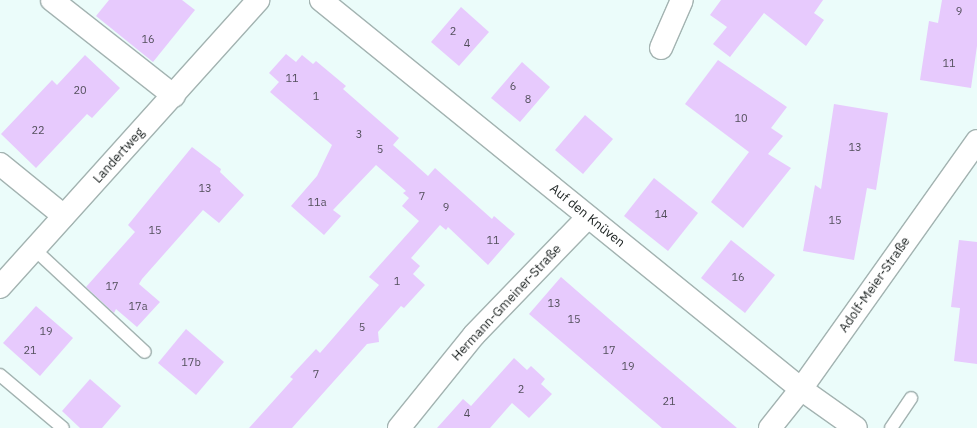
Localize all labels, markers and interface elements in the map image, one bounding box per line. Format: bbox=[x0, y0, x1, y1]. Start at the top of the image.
house number: 9 bbox=[956, 4, 962, 18]
house number: 2 bbox=[450, 24, 456, 38]
house number: 16 bbox=[141, 32, 155, 46]
house number: 4 bbox=[464, 36, 470, 50]
house number: 11 bbox=[942, 56, 956, 70]
house number: 11 bbox=[285, 71, 299, 85]
house number: 6 bbox=[510, 79, 516, 93]
house number: 20 bbox=[73, 83, 87, 97]
house number: 1 bbox=[313, 89, 319, 103]
house number: 8 bbox=[525, 92, 531, 106]
house number: 10 bbox=[734, 111, 748, 125]
house number: 22 bbox=[31, 123, 45, 137]
street label: Landertweg bbox=[90, 125, 148, 187]
house number: 3 bbox=[356, 127, 362, 141]
house number: 13 bbox=[848, 140, 862, 154]
house number: 5 bbox=[377, 142, 383, 156]
house number: 13 bbox=[198, 181, 212, 195]
street label: Auf den Knüven bbox=[546, 181, 628, 251]
house number: 7 bbox=[419, 189, 425, 203]
house number: 11a bbox=[307, 195, 327, 209]
house number: 9 bbox=[443, 200, 449, 214]
house number: 14 bbox=[654, 207, 668, 221]
house number: 15 bbox=[828, 213, 842, 227]
house number: 15 bbox=[148, 223, 162, 237]
house number: 11 bbox=[486, 233, 500, 247]
street label: Adolf-Meier-Straße bbox=[836, 234, 914, 336]
street label: Hermann-Gmeiner-Straße bbox=[449, 242, 565, 364]
house number: 16 bbox=[731, 270, 745, 284]
house number: 1 bbox=[394, 274, 400, 288]
house number: 17 bbox=[105, 279, 119, 293]
house number: 13 bbox=[547, 296, 561, 310]
house number: 17a bbox=[128, 299, 148, 313]
house number: 15 bbox=[567, 312, 581, 326]
house number: 5 bbox=[359, 320, 365, 334]
house number: 19 bbox=[39, 324, 53, 338]
house number: 21 bbox=[23, 343, 37, 357]
house number: 17 bbox=[602, 343, 616, 357]
house number: 17b bbox=[181, 355, 201, 369]
house number: 19 bbox=[621, 359, 635, 373]
house number: 7 bbox=[313, 367, 319, 381]
house number: 2 bbox=[518, 382, 524, 396]
house number: 21 bbox=[662, 394, 676, 408]
house number: 4 bbox=[464, 406, 470, 420]

